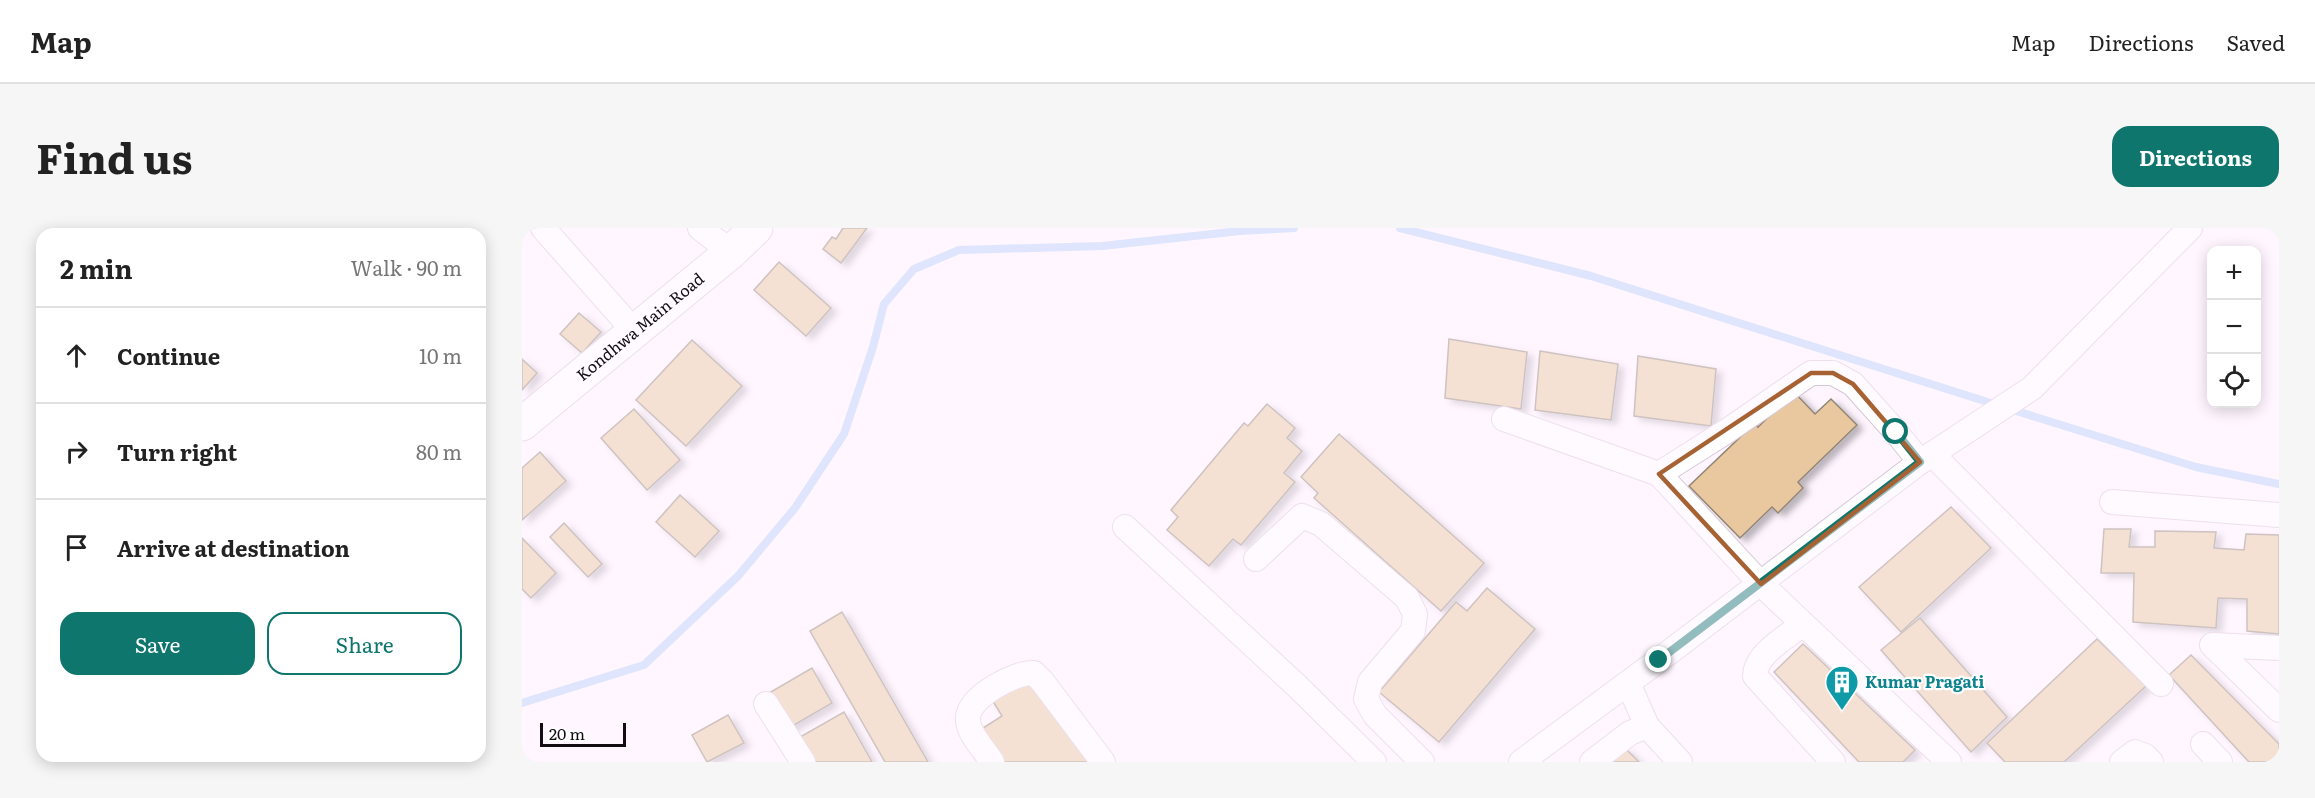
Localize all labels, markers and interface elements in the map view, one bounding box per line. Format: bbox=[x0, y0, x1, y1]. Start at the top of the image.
text: Map bbox=[30, 20, 92, 62]
text: Map bbox=[2011, 26, 2056, 57]
text: Directions bbox=[2089, 26, 2194, 57]
text: Saved bbox=[2227, 26, 2285, 57]
text: Find us bbox=[36, 125, 193, 187]
button: Directions bbox=[2112, 126, 2279, 187]
map controls bbox=[2207, 246, 2261, 408]
button: + bbox=[2207, 246, 2261, 300]
text: 2 min bbox=[60, 248, 133, 287]
text: Walk · 90 m bbox=[351, 252, 462, 282]
street label: Kondhwa Main Road bbox=[570, 266, 709, 386]
button: − bbox=[2207, 300, 2261, 354]
icon: ahead bbox=[60, 339, 93, 372]
text: Continue bbox=[117, 339, 220, 372]
text: 10 m bbox=[419, 340, 462, 370]
button: locate bbox=[2207, 354, 2261, 408]
route start bbox=[1882, 418, 1908, 444]
icon: right bbox=[60, 435, 93, 468]
text: Turn right bbox=[117, 435, 237, 468]
text: 80 m bbox=[416, 436, 462, 466]
icon: arrive bbox=[60, 531, 93, 564]
text: Arrive at destination bbox=[117, 531, 350, 564]
button: Save bbox=[60, 612, 255, 675]
button: Share bbox=[267, 612, 462, 675]
route end bbox=[1645, 646, 1671, 672]
building icon: Kumar Pragati bbox=[1824, 664, 1860, 711]
place label: Kumar Pragati bbox=[1865, 669, 1984, 693]
scale bar bbox=[540, 720, 626, 748]
text: 20 m bbox=[549, 721, 585, 745]

